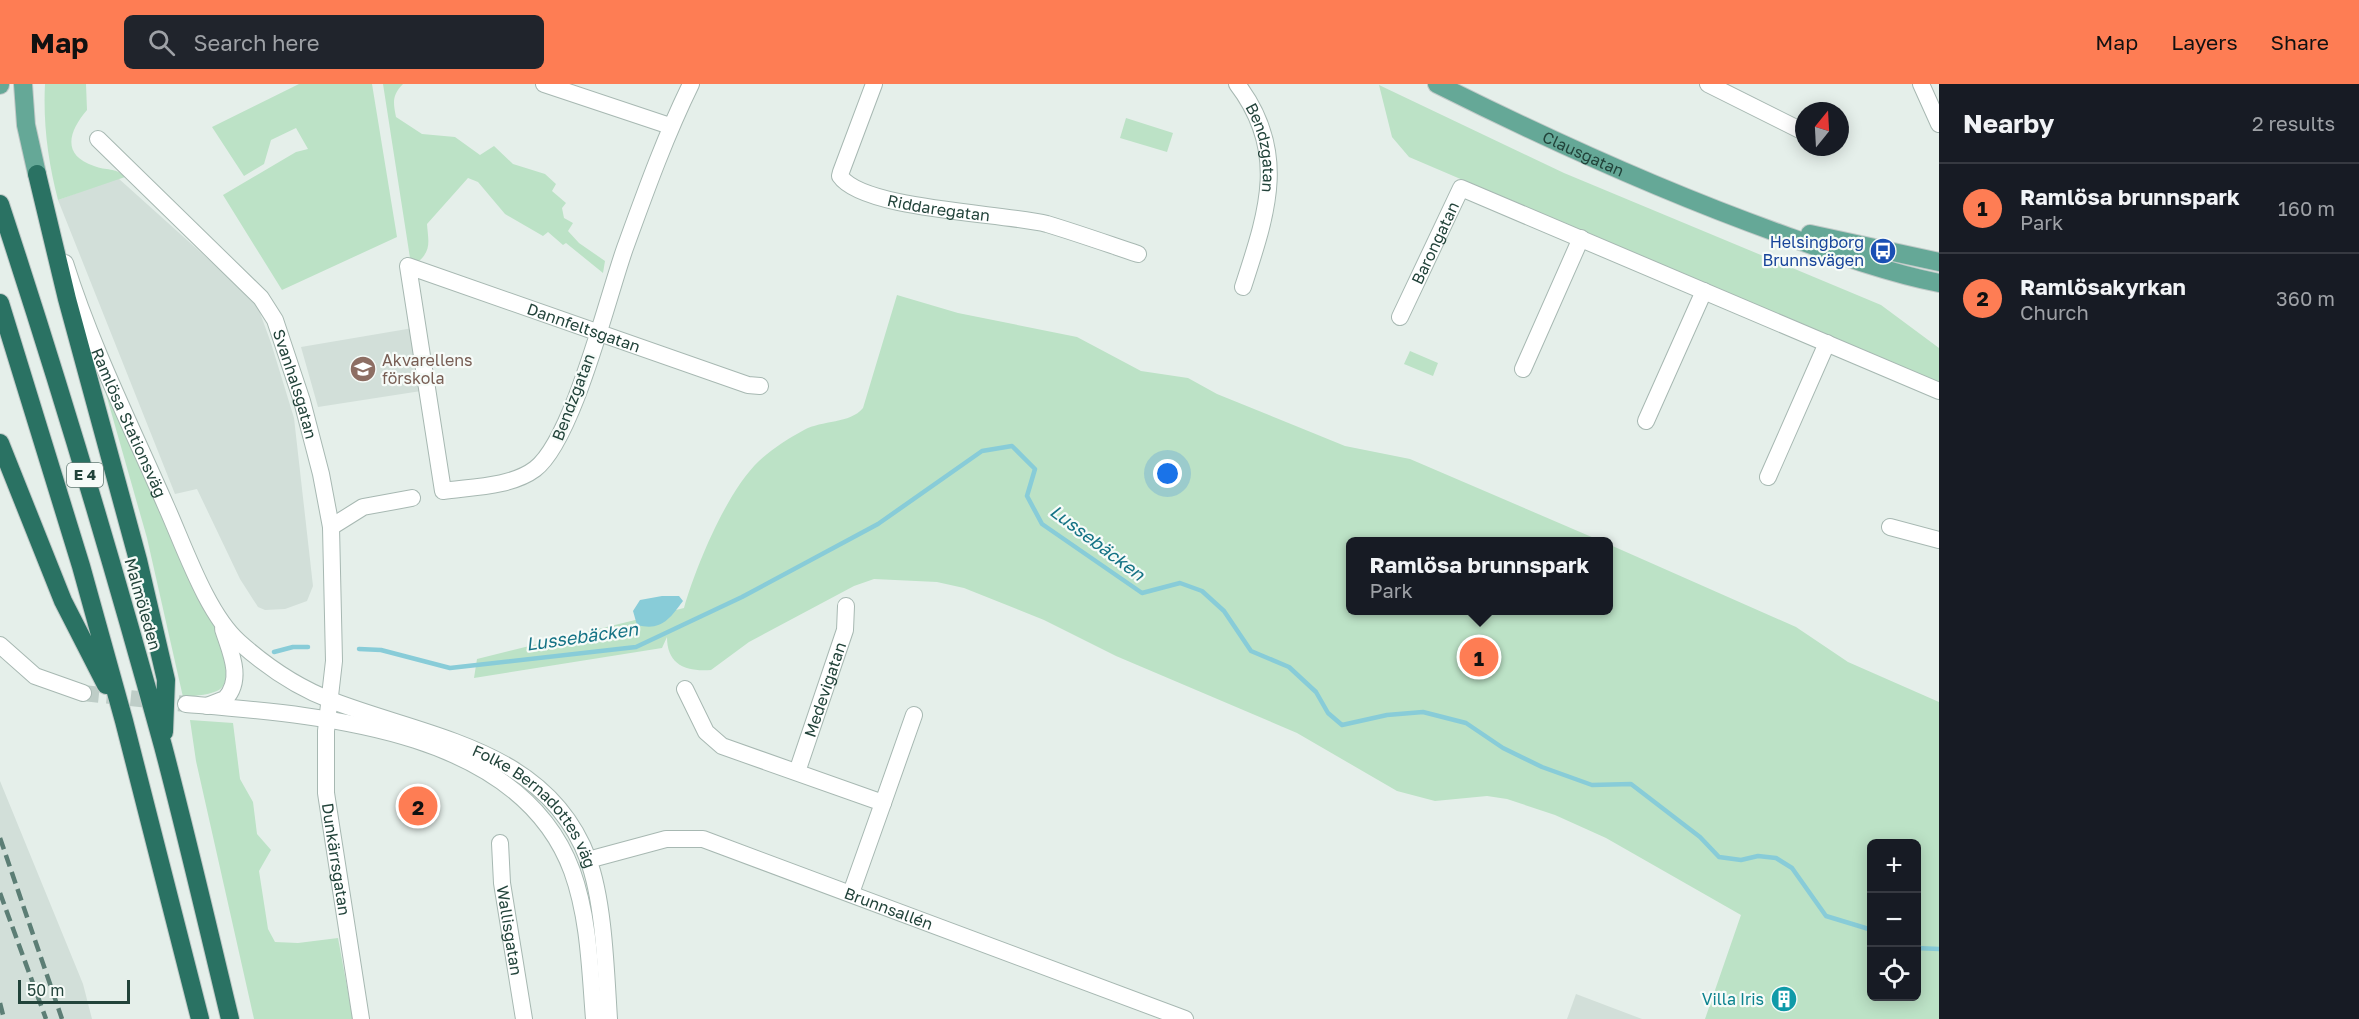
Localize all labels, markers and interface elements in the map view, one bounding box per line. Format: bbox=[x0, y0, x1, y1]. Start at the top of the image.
search box bbox=[124, 15, 544, 69]
text: Map bbox=[30, 26, 88, 59]
icon: search bbox=[145, 26, 178, 59]
text: Search here bbox=[193, 29, 319, 56]
text: Map bbox=[2095, 29, 2138, 55]
text: Layers bbox=[2171, 29, 2238, 55]
text: Share bbox=[2271, 29, 2329, 55]
street label: Bendzgatan bbox=[1242, 99, 1279, 193]
north arrow bbox=[1795, 102, 1849, 156]
text: Nearby bbox=[1963, 108, 2054, 139]
text: 2 results bbox=[2252, 111, 2335, 135]
street label: Clausgatan bbox=[1539, 127, 1627, 181]
text: Ramlösa brunnspark bbox=[2020, 183, 2240, 210]
street label: Riddaregatan bbox=[885, 190, 991, 225]
text: 1 bbox=[1977, 196, 1988, 220]
text: 160 m bbox=[2278, 196, 2335, 220]
street label: Barongatan bbox=[1407, 198, 1463, 288]
text: Park bbox=[2020, 210, 2063, 234]
place label: Helsingborg Brunnsvägen bbox=[1763, 232, 1864, 270]
bus stop icon: Helsingborg Brunnsvägen bbox=[1868, 236, 1898, 266]
text: Ramlösakyrkan bbox=[2020, 273, 2186, 300]
text: 2 bbox=[1976, 286, 1989, 310]
text: 360 m bbox=[2276, 286, 2335, 310]
street label: Dannfeltsgatan bbox=[524, 298, 643, 357]
text: Church bbox=[2020, 300, 2089, 324]
street label: Svanhalsgatan bbox=[269, 327, 321, 441]
street label: Ramlösa Stationsväg bbox=[87, 345, 171, 500]
place label: Akvarellens förskola bbox=[382, 350, 472, 388]
street label: Bendzgatan bbox=[547, 351, 599, 443]
school or university icon: Akvarellens förskola bbox=[348, 354, 378, 384]
your location bbox=[1153, 459, 1182, 488]
road number: E 4 bbox=[67, 463, 103, 487]
water label: Lussebäcken bbox=[1046, 500, 1150, 585]
popup bbox=[1346, 537, 1613, 615]
text: Ramlösa brunnspark bbox=[1370, 551, 1589, 578]
street label: Malmöleden bbox=[120, 556, 166, 652]
text: Park bbox=[1370, 578, 1413, 602]
water label: Lussebäcken bbox=[525, 617, 640, 655]
pin: 1 bbox=[1460, 634, 1498, 680]
street label: Medevigatan bbox=[800, 639, 850, 740]
street label: Folke Bernadottes väg bbox=[469, 740, 600, 871]
pin: 2 bbox=[398, 784, 438, 828]
street label: Dunkärrsgatan bbox=[318, 801, 355, 917]
map controls bbox=[1867, 839, 1921, 1001]
button: + bbox=[1867, 839, 1921, 893]
street label: Brunnsallén bbox=[842, 883, 936, 934]
street label: Wallisgatan bbox=[493, 884, 527, 977]
button: − bbox=[1867, 893, 1921, 947]
button: locate bbox=[1867, 947, 1921, 1001]
scale bar bbox=[18, 977, 130, 1004]
text: 50 m bbox=[27, 980, 64, 1000]
building icon: Villa Iris bbox=[1769, 984, 1799, 1014]
place label: Villa Iris bbox=[1702, 989, 1764, 1009]

